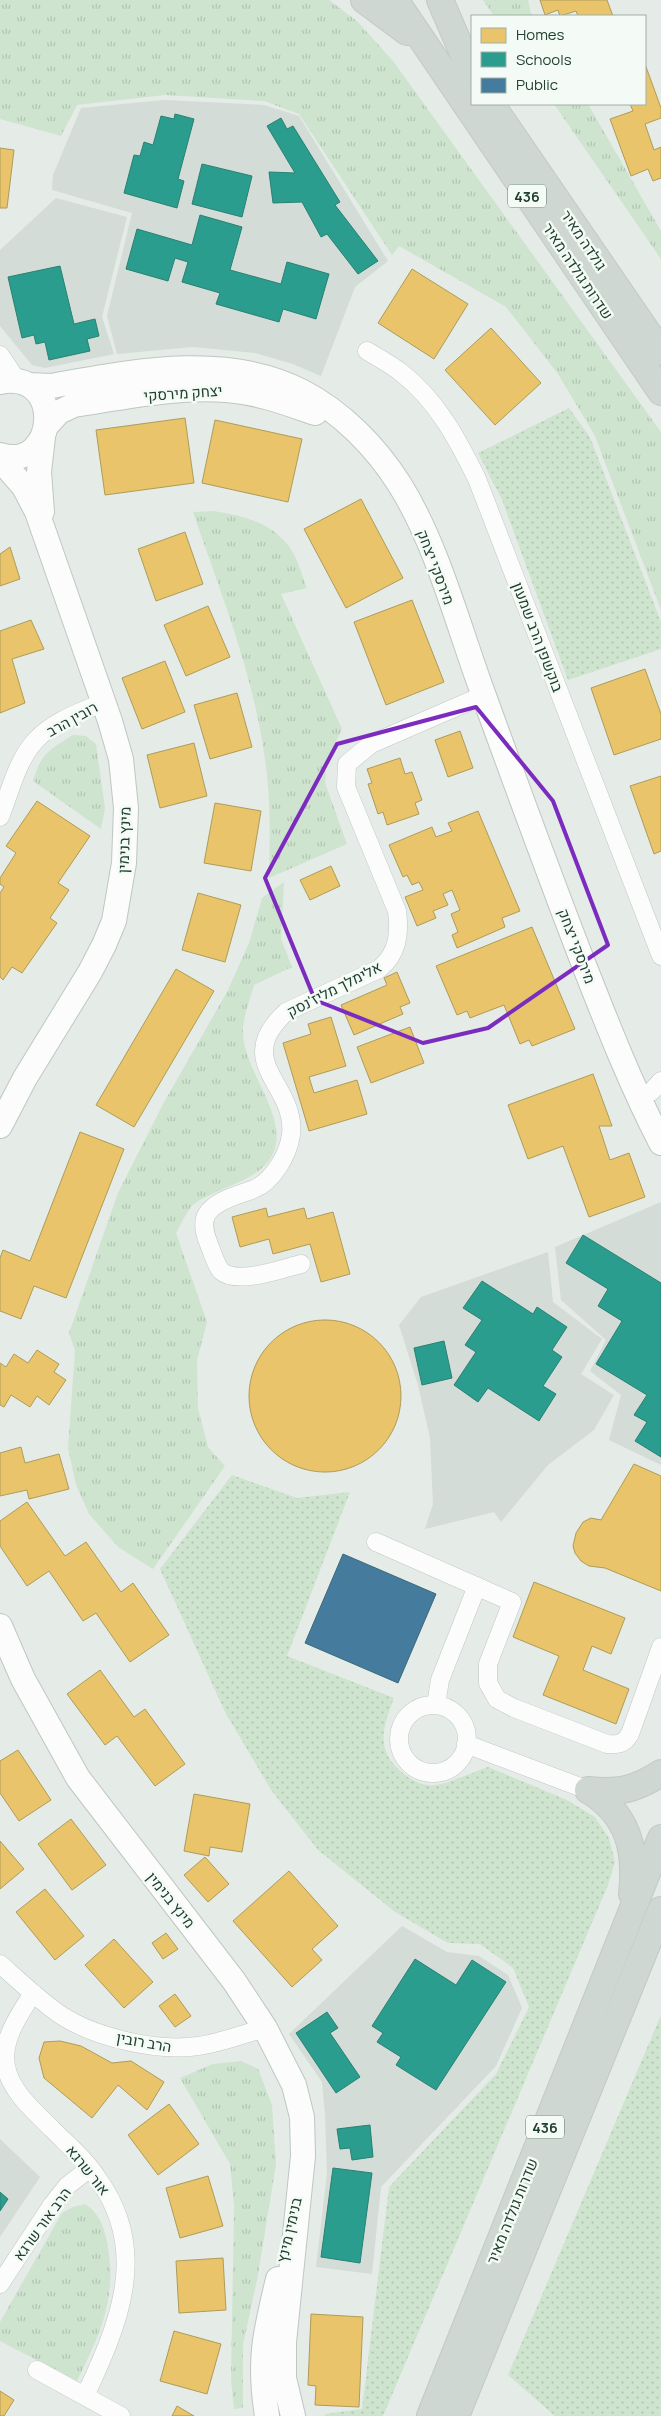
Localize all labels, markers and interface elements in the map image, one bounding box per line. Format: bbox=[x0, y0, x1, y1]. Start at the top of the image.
legend bbox=[471, 15, 646, 105]
text: Homes bbox=[516, 24, 565, 45]
text: Schools bbox=[516, 49, 572, 70]
text: Public bbox=[516, 74, 558, 95]
road number: 436 bbox=[508, 185, 546, 208]
street label: גולדה מאיר bbox=[556, 206, 612, 274]
street label: שדרות גולדה מאיר bbox=[538, 219, 618, 323]
street label: יצחק מירסקי bbox=[143, 380, 223, 406]
street label: מירסקי יצחק bbox=[412, 526, 460, 608]
street label: בוקשפן הרב שמעון bbox=[507, 579, 569, 695]
street label: רובין הרב bbox=[43, 696, 101, 742]
street label: מינץ בנימין bbox=[112, 806, 136, 874]
street label: מירסקי יצחק bbox=[553, 905, 601, 987]
street label: אלימלך מליז'נסק bbox=[283, 956, 385, 1022]
street label: מינץ בנימין bbox=[142, 1867, 200, 1933]
street label: הרב רובין bbox=[115, 2027, 173, 2057]
road number: 436 bbox=[526, 2116, 564, 2138]
street label: אור שרגא bbox=[61, 2140, 115, 2200]
street label: שדרות גולדה מאיר bbox=[481, 2155, 543, 2267]
street label: הרב אור שרגא bbox=[8, 2183, 76, 2265]
street label: בנימין מינץ bbox=[271, 2195, 307, 2265]

